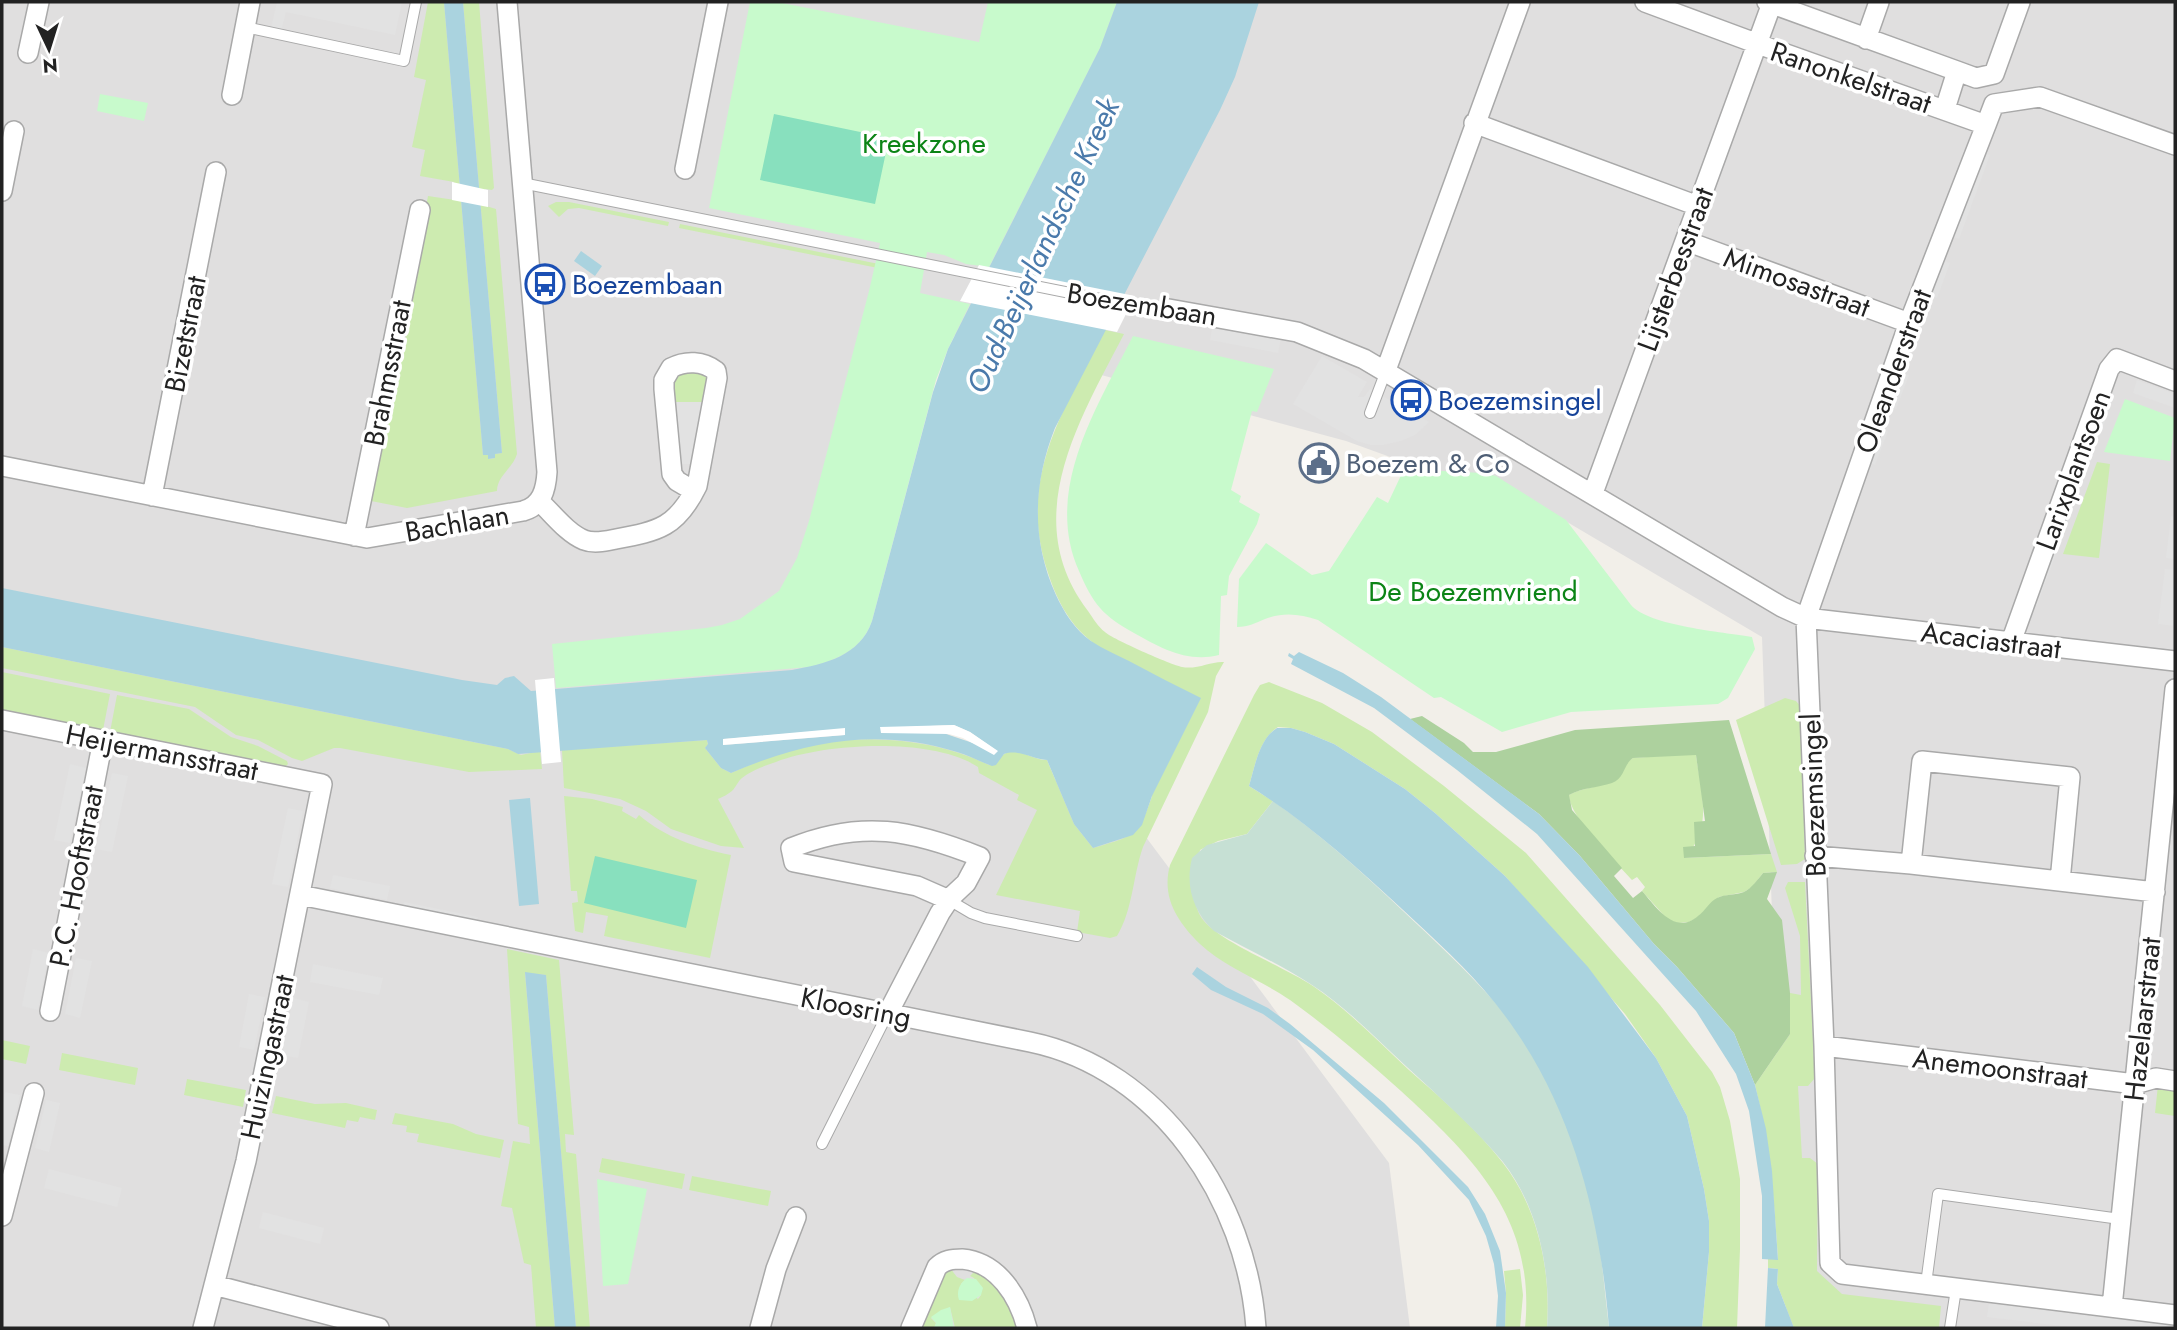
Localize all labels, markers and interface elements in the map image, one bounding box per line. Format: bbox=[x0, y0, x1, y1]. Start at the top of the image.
north arrow bbox=[14, 14, 84, 84]
street label: Ranonkelstraat bbox=[1765, 31, 1937, 124]
text: N bbox=[42, 51, 59, 79]
water label: Oud-Beijerlandsche Kreek bbox=[955, 90, 1130, 400]
park label: Kreekzone bbox=[862, 123, 986, 164]
street label: Lijsterbesstraat bbox=[1627, 181, 1724, 357]
street label: Mimosastraat bbox=[1718, 237, 1876, 328]
bus stop icon: Boezembaan bbox=[524, 263, 566, 305]
place label: Boezembaan bbox=[572, 264, 723, 305]
street label: Bizetstraat bbox=[154, 272, 217, 396]
street label: Boezembaan bbox=[1064, 272, 1220, 337]
street label: Oleanderstraat bbox=[1845, 283, 1942, 459]
street label: Brahmsstraat bbox=[353, 296, 422, 450]
bus stop icon: Boezemsingel bbox=[1390, 379, 1432, 421]
place label: Boezemsingel bbox=[1438, 380, 1602, 421]
street label: Larixplantsoen bbox=[2026, 384, 2121, 556]
public building icon: Boezem & Co bbox=[1298, 442, 1340, 484]
place label: Boezem & Co bbox=[1346, 443, 1510, 484]
street label: Bachlaan bbox=[402, 494, 512, 553]
park label: De Boezemvriend bbox=[1368, 571, 1578, 612]
street label: Acaciastraat bbox=[1919, 612, 2064, 669]
street label: Boezemsingel bbox=[1790, 712, 1837, 878]
street label: Heijermansstraat bbox=[62, 714, 262, 791]
street label: P.C. Hooftstraat bbox=[39, 782, 114, 970]
street label: Hazelaarstraat bbox=[2114, 935, 2172, 1103]
street label: Huizingastraat bbox=[230, 971, 305, 1143]
street label: Kloosring bbox=[797, 977, 915, 1038]
street label: Anemoonstraat bbox=[1910, 1037, 2090, 1100]

